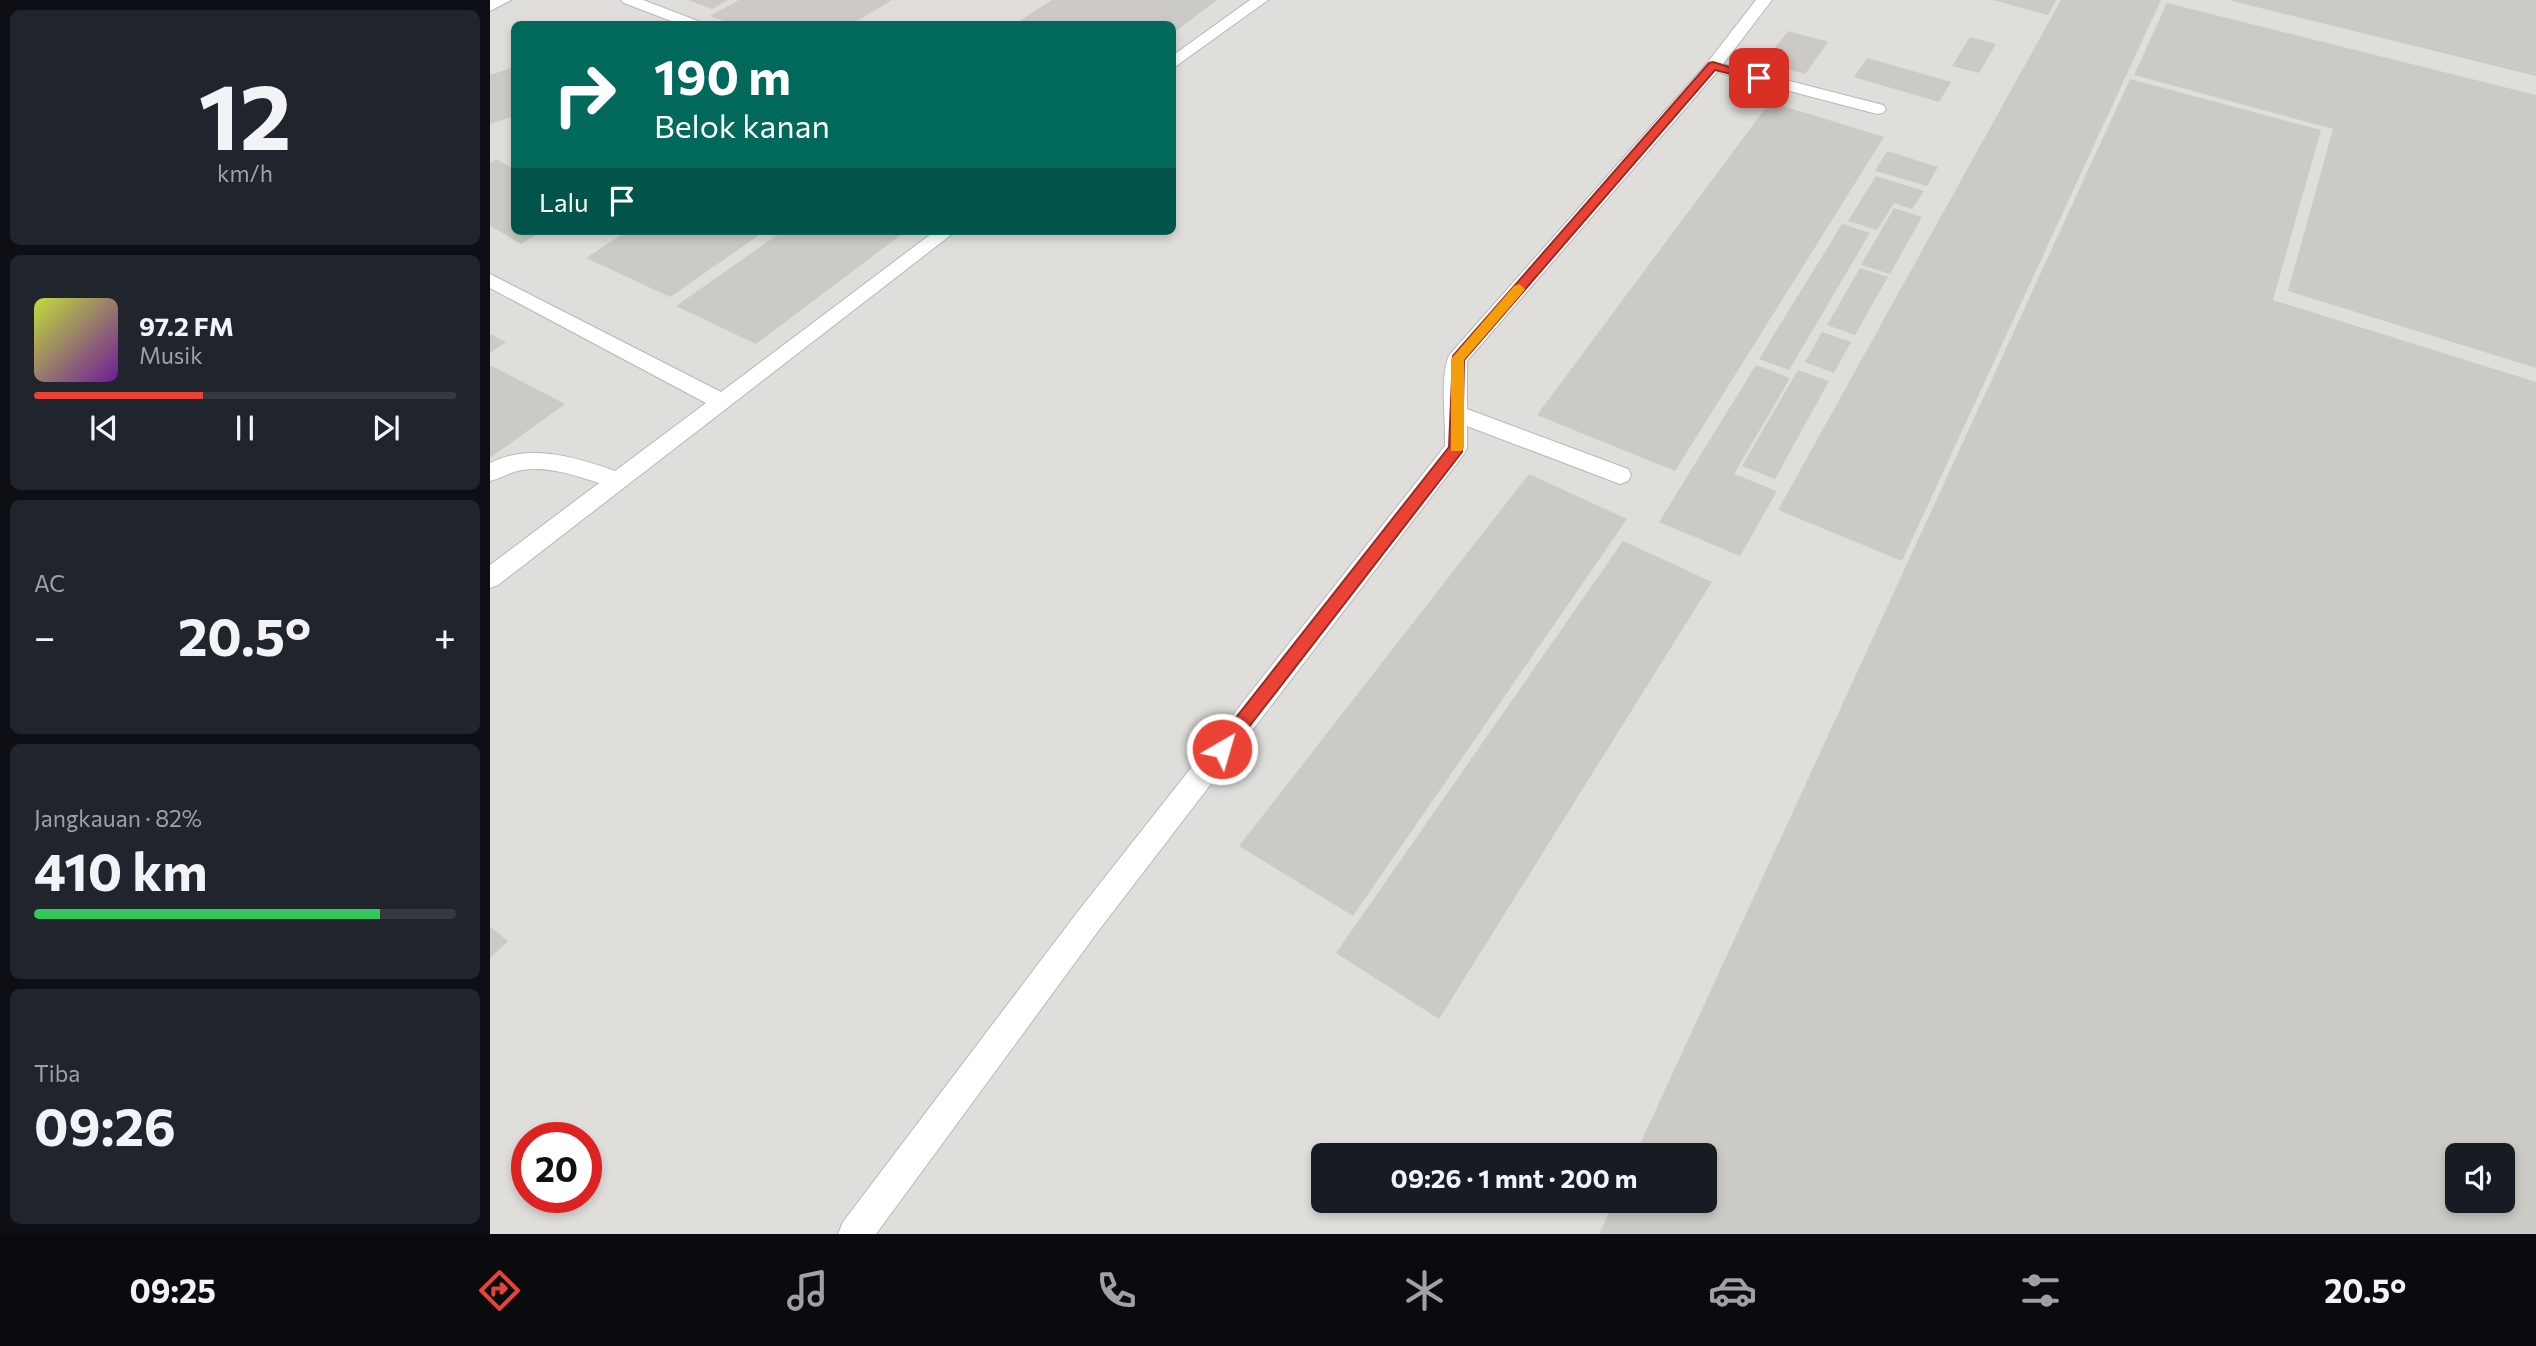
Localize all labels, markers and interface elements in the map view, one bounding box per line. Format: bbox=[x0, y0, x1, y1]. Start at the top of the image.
text: 190 m bbox=[654, 45, 791, 105]
pin bbox=[1729, 48, 1789, 108]
icon: right bbox=[539, 49, 630, 140]
text: 12 bbox=[199, 57, 291, 169]
icon: arrive bbox=[1740, 59, 1778, 97]
text: Belok kanan bbox=[654, 105, 830, 145]
text: km/h bbox=[217, 159, 273, 187]
icon: arrive bbox=[603, 182, 641, 220]
text: Lalu bbox=[539, 186, 589, 217]
text: 97.2 FM bbox=[139, 310, 234, 341]
text: Musik bbox=[139, 341, 203, 369]
icon: previous bbox=[85, 409, 123, 447]
icon: pause bbox=[226, 409, 264, 447]
icon: next bbox=[367, 409, 405, 447]
text: AC bbox=[34, 569, 65, 597]
text: 20.5° bbox=[178, 603, 311, 667]
text: − bbox=[34, 612, 56, 659]
text: + bbox=[434, 612, 456, 659]
position arrow bbox=[1185, 712, 1259, 786]
text: Jangkauan · 82% bbox=[34, 804, 202, 832]
text: 410 km bbox=[34, 838, 208, 902]
text: Tiba bbox=[34, 1059, 80, 1087]
text: 09:26 bbox=[34, 1093, 176, 1157]
speed limit sign: 20 bbox=[511, 1122, 602, 1213]
map controls bbox=[2445, 1143, 2515, 1213]
button: sound bbox=[2445, 1143, 2515, 1213]
text: 09:26 · 1 mnt · 200 m bbox=[1391, 1162, 1637, 1193]
icon: directions bbox=[475, 1266, 524, 1315]
icon: music bbox=[783, 1266, 832, 1315]
icon: phone bbox=[1092, 1266, 1141, 1315]
icon: climate bbox=[1400, 1266, 1449, 1315]
icon: car bbox=[1708, 1266, 1757, 1315]
icon: filters bbox=[2016, 1266, 2065, 1315]
text: 09:25 bbox=[130, 1270, 216, 1310]
text: 20.5° bbox=[2324, 1270, 2406, 1310]

